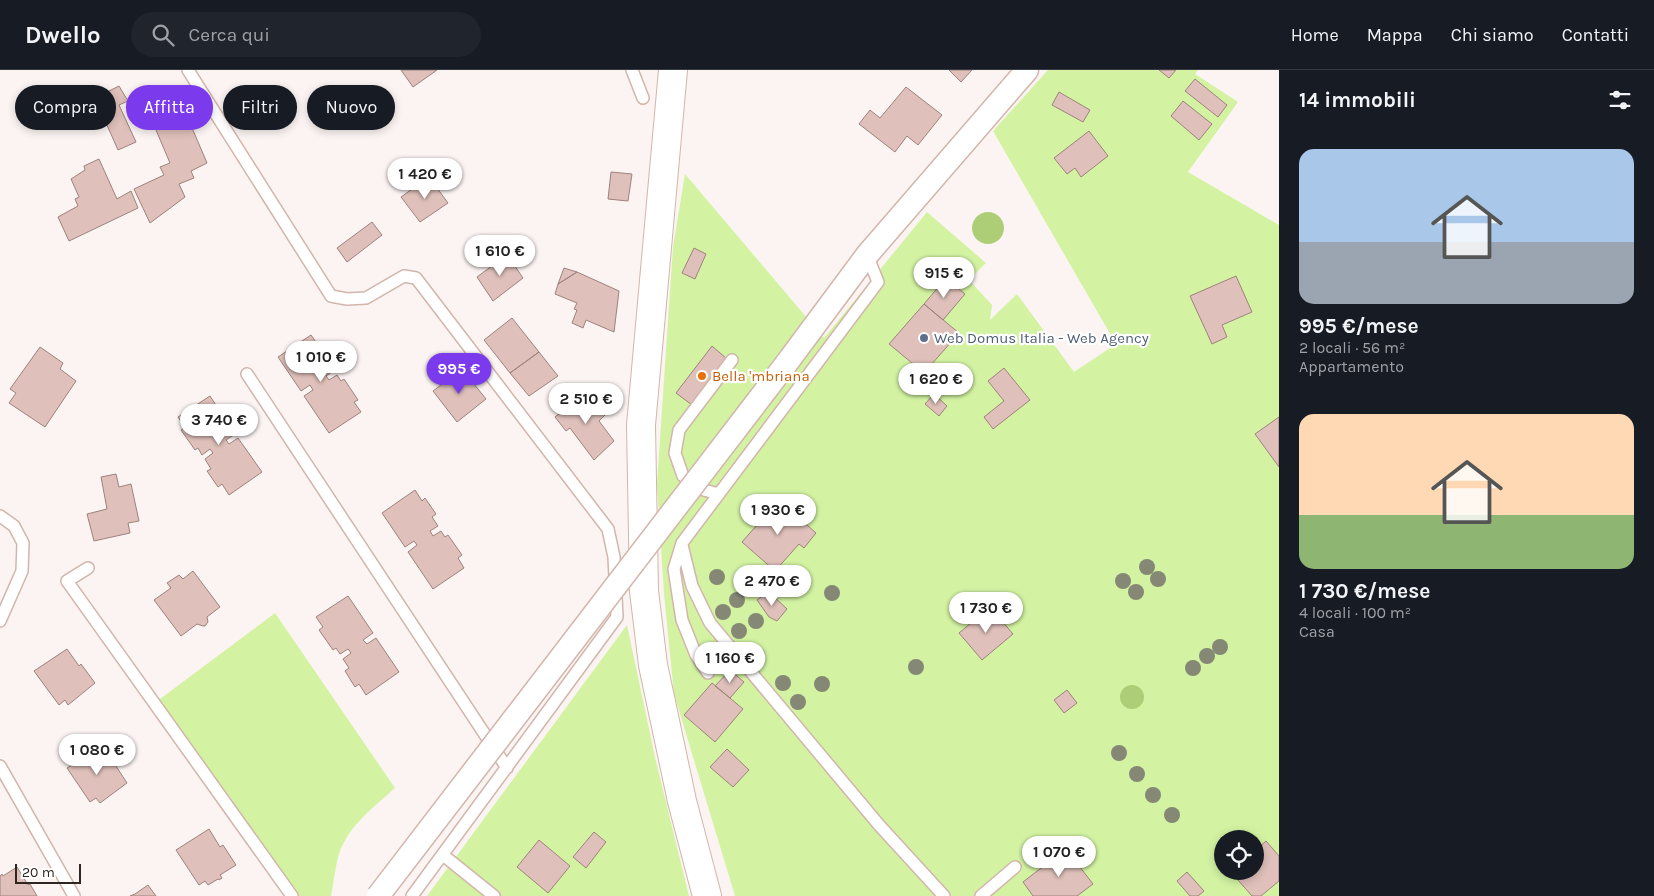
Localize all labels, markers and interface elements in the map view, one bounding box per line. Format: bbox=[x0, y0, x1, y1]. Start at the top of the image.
search box bbox=[131, 12, 481, 57]
text: Dwello bbox=[25, 21, 101, 49]
icon: search bbox=[149, 21, 177, 49]
text: Cerca qui bbox=[189, 24, 270, 46]
text: Home bbox=[1291, 24, 1339, 46]
text: Mappa bbox=[1367, 24, 1423, 46]
text: Chi siamo bbox=[1451, 24, 1534, 46]
text: Contatti bbox=[1562, 24, 1629, 46]
chip: Compra bbox=[15, 85, 116, 130]
chip: Affitta bbox=[126, 85, 213, 130]
chip: Filtri bbox=[223, 85, 297, 130]
chip: Nuovo bbox=[307, 85, 395, 130]
icon: filters bbox=[1606, 86, 1634, 114]
text: 14 immobili bbox=[1299, 88, 1416, 112]
pin: 1 420 € bbox=[379, 158, 471, 200]
text: 1 420 € bbox=[398, 164, 452, 183]
icon: home bbox=[1422, 182, 1512, 272]
pin: 1 610 € bbox=[454, 234, 546, 277]
text: 1 610 € bbox=[475, 241, 525, 260]
pin: 915 € bbox=[909, 256, 979, 299]
text: 915 € bbox=[925, 263, 963, 282]
text: 995 €/mese bbox=[1299, 314, 1419, 338]
place label: Web Domus Italia - Web Agency bbox=[934, 329, 1149, 347]
marker: Web Domus Italia - Web Agency bbox=[918, 332, 930, 344]
text: 2 locali · 56 m² bbox=[1299, 338, 1405, 357]
pin: 1 010 € bbox=[275, 340, 367, 383]
text: 1 010 € bbox=[296, 347, 346, 366]
pin: 995 € bbox=[424, 352, 494, 395]
text: Appartamento bbox=[1299, 357, 1404, 376]
text: 995 € bbox=[437, 359, 481, 378]
pin: 1 620 € bbox=[890, 362, 982, 405]
place label: Bella 'mbriana bbox=[712, 367, 810, 385]
text: 1 620 € bbox=[909, 369, 963, 388]
marker: Bella 'mbriana bbox=[696, 370, 708, 382]
pin: 2 510 € bbox=[540, 382, 632, 425]
text: 2 510 € bbox=[559, 389, 613, 408]
pin: 3 740 € bbox=[173, 404, 265, 446]
text: 3 740 € bbox=[191, 410, 247, 429]
icon: home bbox=[1422, 447, 1512, 537]
pin: 1 930 € bbox=[732, 494, 824, 536]
text: 1 930 € bbox=[751, 500, 805, 519]
pin: 2 470 € bbox=[726, 564, 818, 607]
text: 2 470 € bbox=[744, 571, 800, 590]
text: 1 730 €/mese bbox=[1299, 579, 1430, 603]
pin: 1 730 € bbox=[940, 592, 1032, 634]
text: 1 730 € bbox=[960, 598, 1012, 617]
text: 4 locali · 100 m² bbox=[1299, 603, 1411, 622]
text: Casa bbox=[1299, 622, 1335, 641]
pin: 1 160 € bbox=[684, 642, 776, 684]
text: 1 160 € bbox=[705, 648, 755, 667]
pin: 1 080 € bbox=[51, 734, 143, 776]
text: 1 080 € bbox=[70, 740, 124, 759]
map controls bbox=[1214, 830, 1264, 880]
button: locate bbox=[1214, 830, 1264, 880]
pin: 1 070 € bbox=[1013, 836, 1105, 878]
text: 1 070 € bbox=[1033, 842, 1085, 861]
scale bar bbox=[15, 861, 81, 884]
text: 20 m bbox=[22, 864, 55, 881]

